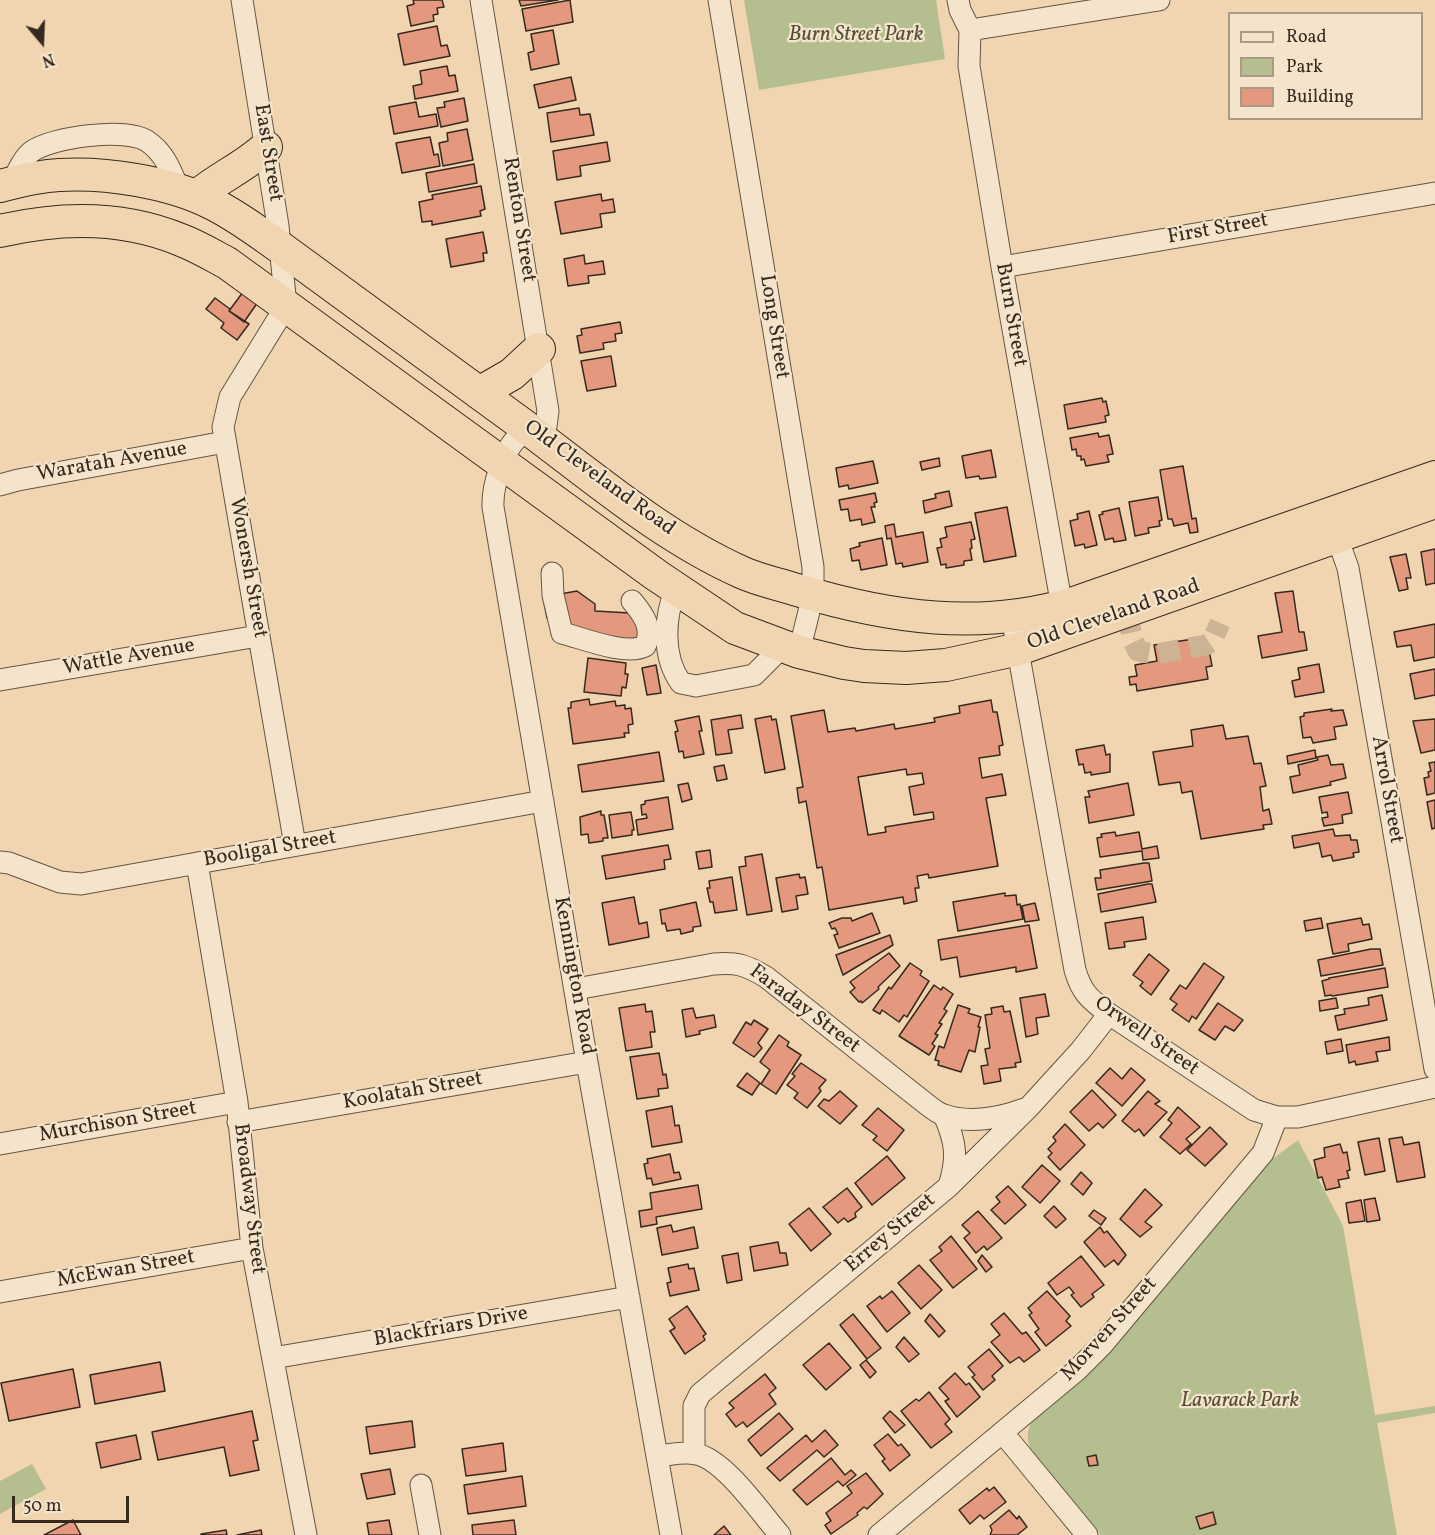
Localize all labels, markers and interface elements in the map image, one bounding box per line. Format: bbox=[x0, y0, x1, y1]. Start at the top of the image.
north arrow bbox=[12, 12, 72, 72]
legend bbox=[1228, 12, 1423, 120]
park label: Burn Street Park bbox=[789, 23, 923, 49]
text: Road bbox=[1286, 25, 1327, 50]
text: N bbox=[39, 47, 57, 71]
text: Park bbox=[1286, 55, 1323, 80]
text: Building bbox=[1286, 85, 1354, 110]
street label: East Street bbox=[247, 102, 287, 204]
street label: Renton Street bbox=[496, 156, 540, 284]
street label: First Street bbox=[1166, 209, 1270, 251]
street label: Burn Street bbox=[988, 261, 1032, 369]
street label: Long Street bbox=[752, 273, 794, 381]
street label: Old Cleveland Road bbox=[518, 416, 680, 542]
street label: Waratah Avenue bbox=[35, 437, 189, 489]
street label: Wonersh Street bbox=[222, 496, 272, 640]
street label: Old Cleveland Road bbox=[1024, 575, 1204, 657]
street label: Wattle Avenue bbox=[61, 634, 197, 682]
street label: Arrol Street bbox=[1364, 734, 1408, 846]
street label: Booligal Street bbox=[202, 826, 338, 874]
street label: Kennington Road bbox=[547, 895, 599, 1057]
street label: Faraday Street bbox=[743, 960, 865, 1060]
street label: Orwell Street bbox=[1089, 992, 1203, 1082]
street label: Koolatah Street bbox=[341, 1067, 485, 1117]
street label: Murchison Street bbox=[37, 1097, 199, 1149]
street label: Broadway Street bbox=[226, 1122, 270, 1276]
street label: Errey Street bbox=[841, 1189, 941, 1279]
street label: McEwan Street bbox=[55, 1245, 197, 1295]
street label: Morven Street bbox=[1057, 1273, 1163, 1387]
street label: Blackfriars Drive bbox=[372, 1302, 530, 1354]
park label: Lavarack Park bbox=[1181, 1389, 1299, 1415]
scale bar bbox=[15, 1484, 132, 1522]
text: 50 m bbox=[23, 1494, 62, 1519]

